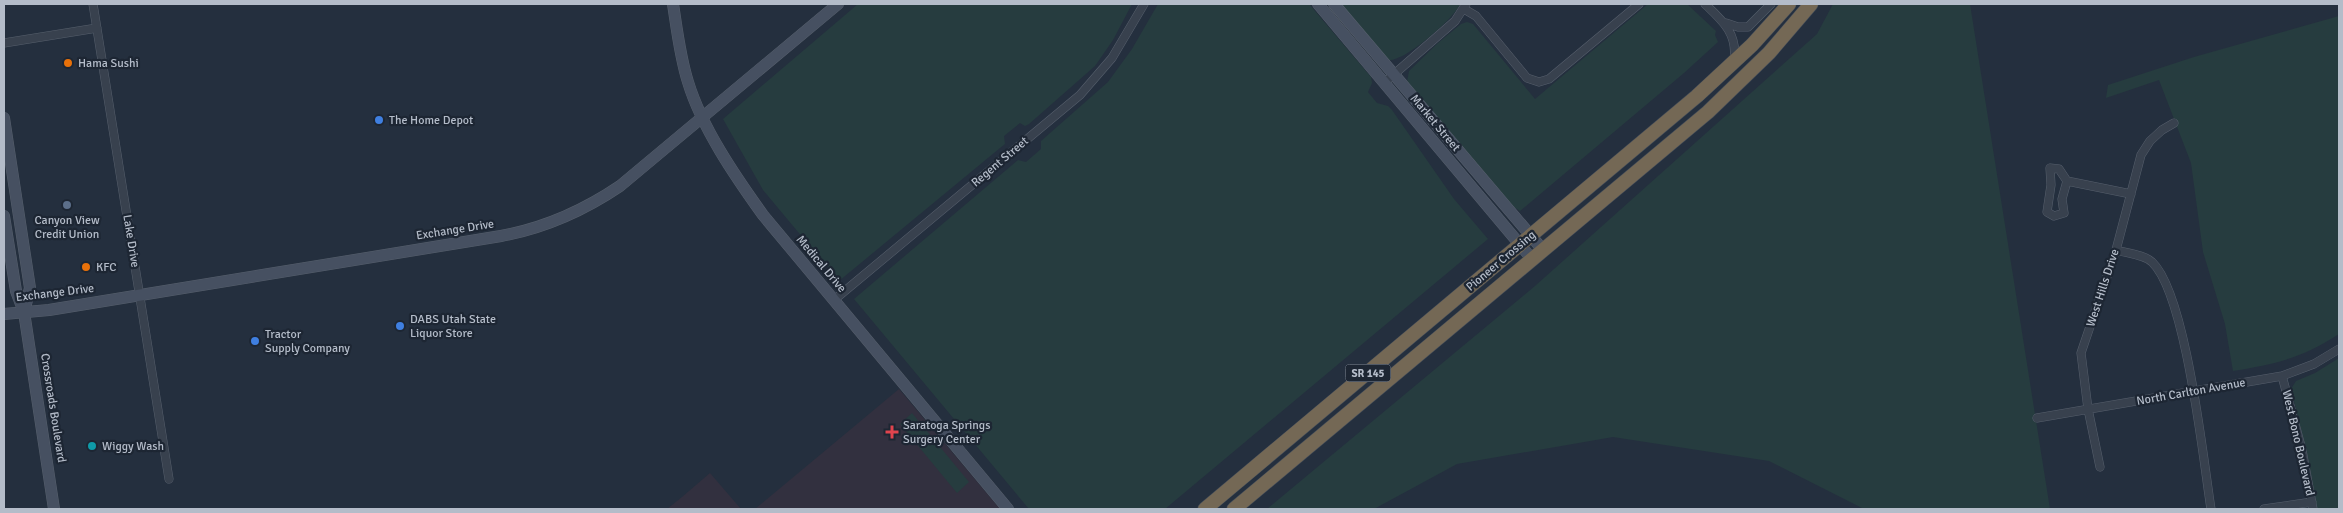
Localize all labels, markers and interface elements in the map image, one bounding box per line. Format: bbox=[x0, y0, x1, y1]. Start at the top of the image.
place label: Hama Sushi bbox=[78, 56, 139, 71]
marker: Hama Sushi bbox=[62, 57, 74, 69]
street label: Market Street bbox=[1407, 91, 1463, 155]
place label: The Home Depot bbox=[389, 113, 473, 128]
marker: The Home Depot bbox=[373, 114, 385, 126]
street label: Regent Street bbox=[968, 134, 1032, 190]
marker: Canyon View Credit Union bbox=[61, 199, 73, 211]
place label: Canyon View Credit Union bbox=[34, 213, 100, 242]
street label: Lake Drive bbox=[119, 213, 143, 269]
street label: Exchange Drive bbox=[415, 216, 495, 244]
street label: Pioneer Crossing bbox=[1463, 228, 1539, 294]
street label: Medical Drive bbox=[793, 232, 849, 296]
street label: West Hills Drive bbox=[2083, 247, 2123, 329]
place label: KFC bbox=[96, 260, 117, 275]
marker: KFC bbox=[80, 261, 92, 273]
street label: Exchange Drive bbox=[15, 281, 95, 305]
place label: DABS Utah State Liquor Store bbox=[410, 312, 496, 341]
marker: DABS Utah State Liquor Store bbox=[394, 320, 406, 332]
place label: Tractor Supply Company bbox=[265, 327, 350, 356]
marker: Tractor Supply Company bbox=[249, 335, 261, 347]
street label: Crossroads Boulevard bbox=[37, 352, 69, 464]
road number: SR 145 bbox=[1346, 364, 1390, 382]
street label: North Carlton Avenue bbox=[2135, 375, 2247, 409]
street label: West Bono Boulevard bbox=[2279, 389, 2317, 497]
place label: Saratoga Springs Surgery Center bbox=[903, 418, 990, 447]
marker: Saratoga Springs Surgery Center bbox=[885, 425, 899, 439]
place label: Wiggy Wash bbox=[102, 439, 164, 454]
marker: Wiggy Wash bbox=[86, 440, 98, 452]

